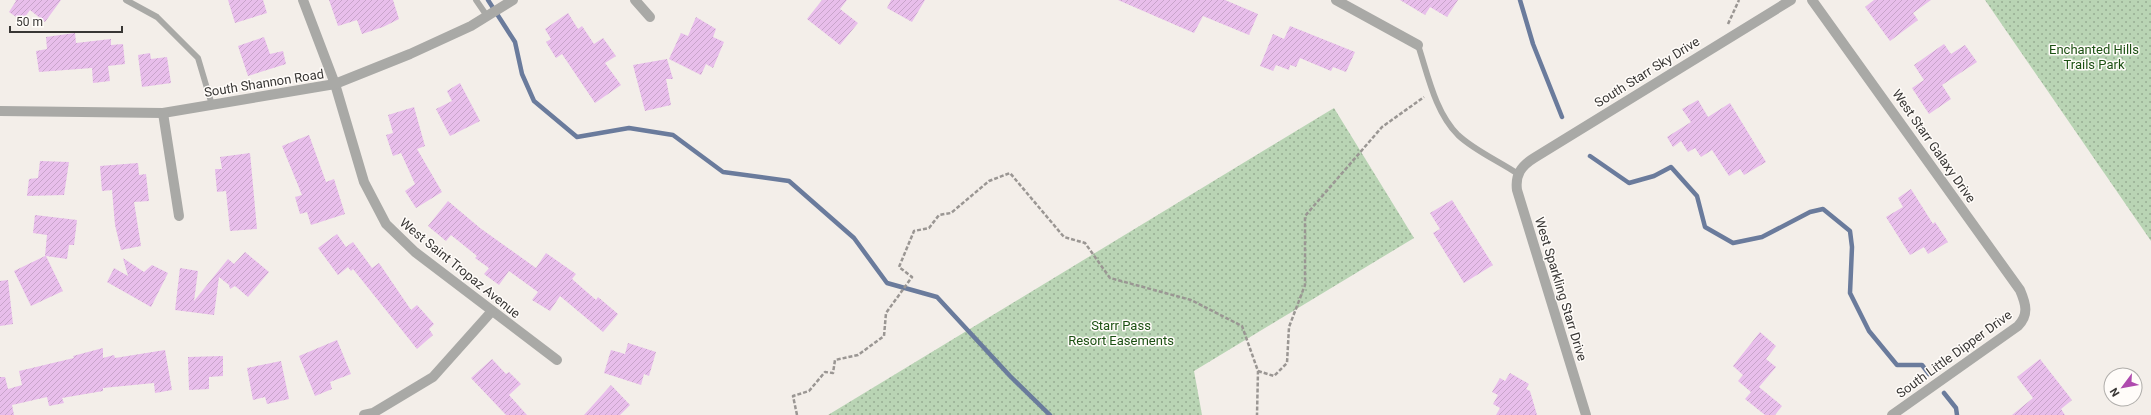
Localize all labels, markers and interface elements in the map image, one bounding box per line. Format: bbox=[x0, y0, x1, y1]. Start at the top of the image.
scale bar bbox=[10, 8, 122, 34]
text: 50 m bbox=[16, 15, 43, 29]
street label: South Starr Sky Drive bbox=[1592, 34, 1702, 110]
park label: Enchanted Hills Trails Park bbox=[2049, 42, 2139, 72]
street label: South Shannon Road bbox=[203, 66, 325, 100]
street label: West Starr Galaxy Drive bbox=[1889, 87, 1979, 206]
street label: West Saint Tropaz Avenue bbox=[397, 215, 523, 321]
street label: West Sparkling Starr Drive bbox=[1532, 215, 1590, 363]
street label: South Little Dipper Drive bbox=[1893, 307, 2015, 401]
park label: Starr Pass Resort Easements bbox=[1068, 318, 1174, 348]
north arrow bbox=[2103, 367, 2143, 407]
text: N bbox=[2107, 385, 2123, 399]

